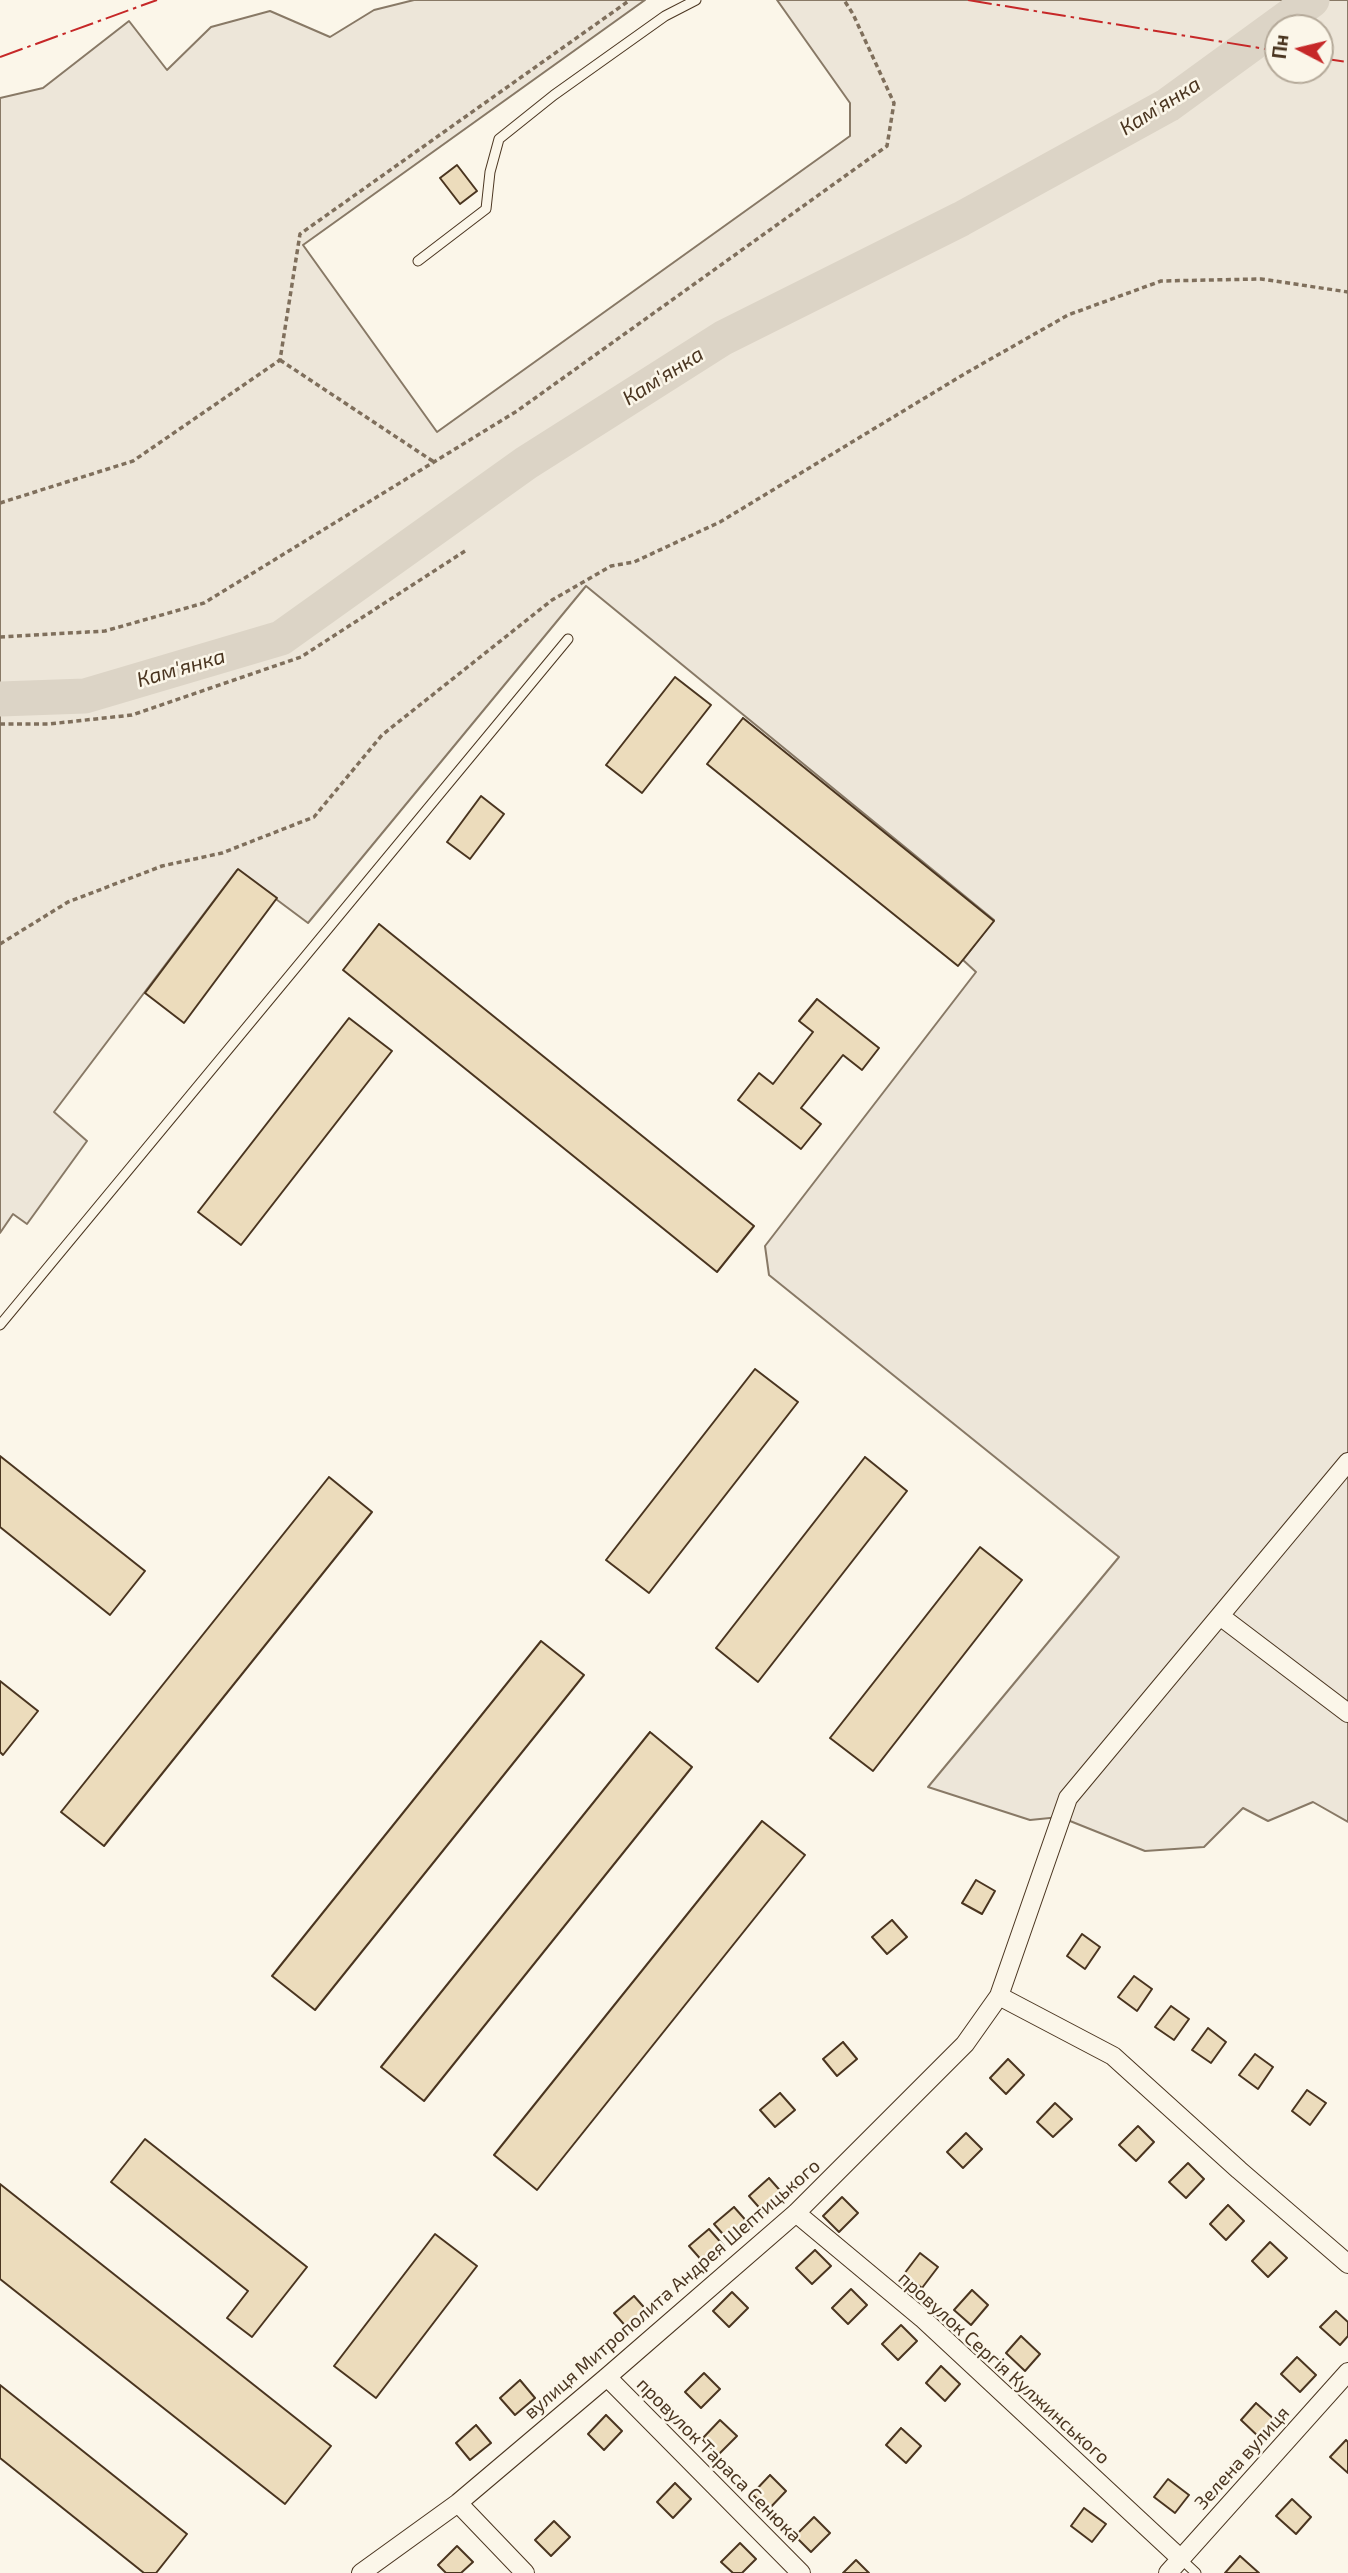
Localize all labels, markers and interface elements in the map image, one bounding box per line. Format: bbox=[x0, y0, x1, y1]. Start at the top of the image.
north arrow bbox=[1264, 14, 1334, 84]
text: Пн bbox=[1267, 33, 1293, 60]
water label: Кам'янка bbox=[1115, 71, 1205, 141]
water label: Кам'янка bbox=[618, 341, 708, 411]
water label: Кам'янка bbox=[134, 643, 228, 693]
street label: вулиця Митрополита Андрея Шептицького bbox=[519, 2154, 825, 2424]
street label: провулок Сергія Кулжинського bbox=[894, 2267, 1114, 2469]
street label: провулок Тараса Сенюка bbox=[632, 2373, 806, 2547]
street label: Зелена вулиця bbox=[1190, 2402, 1294, 2514]

